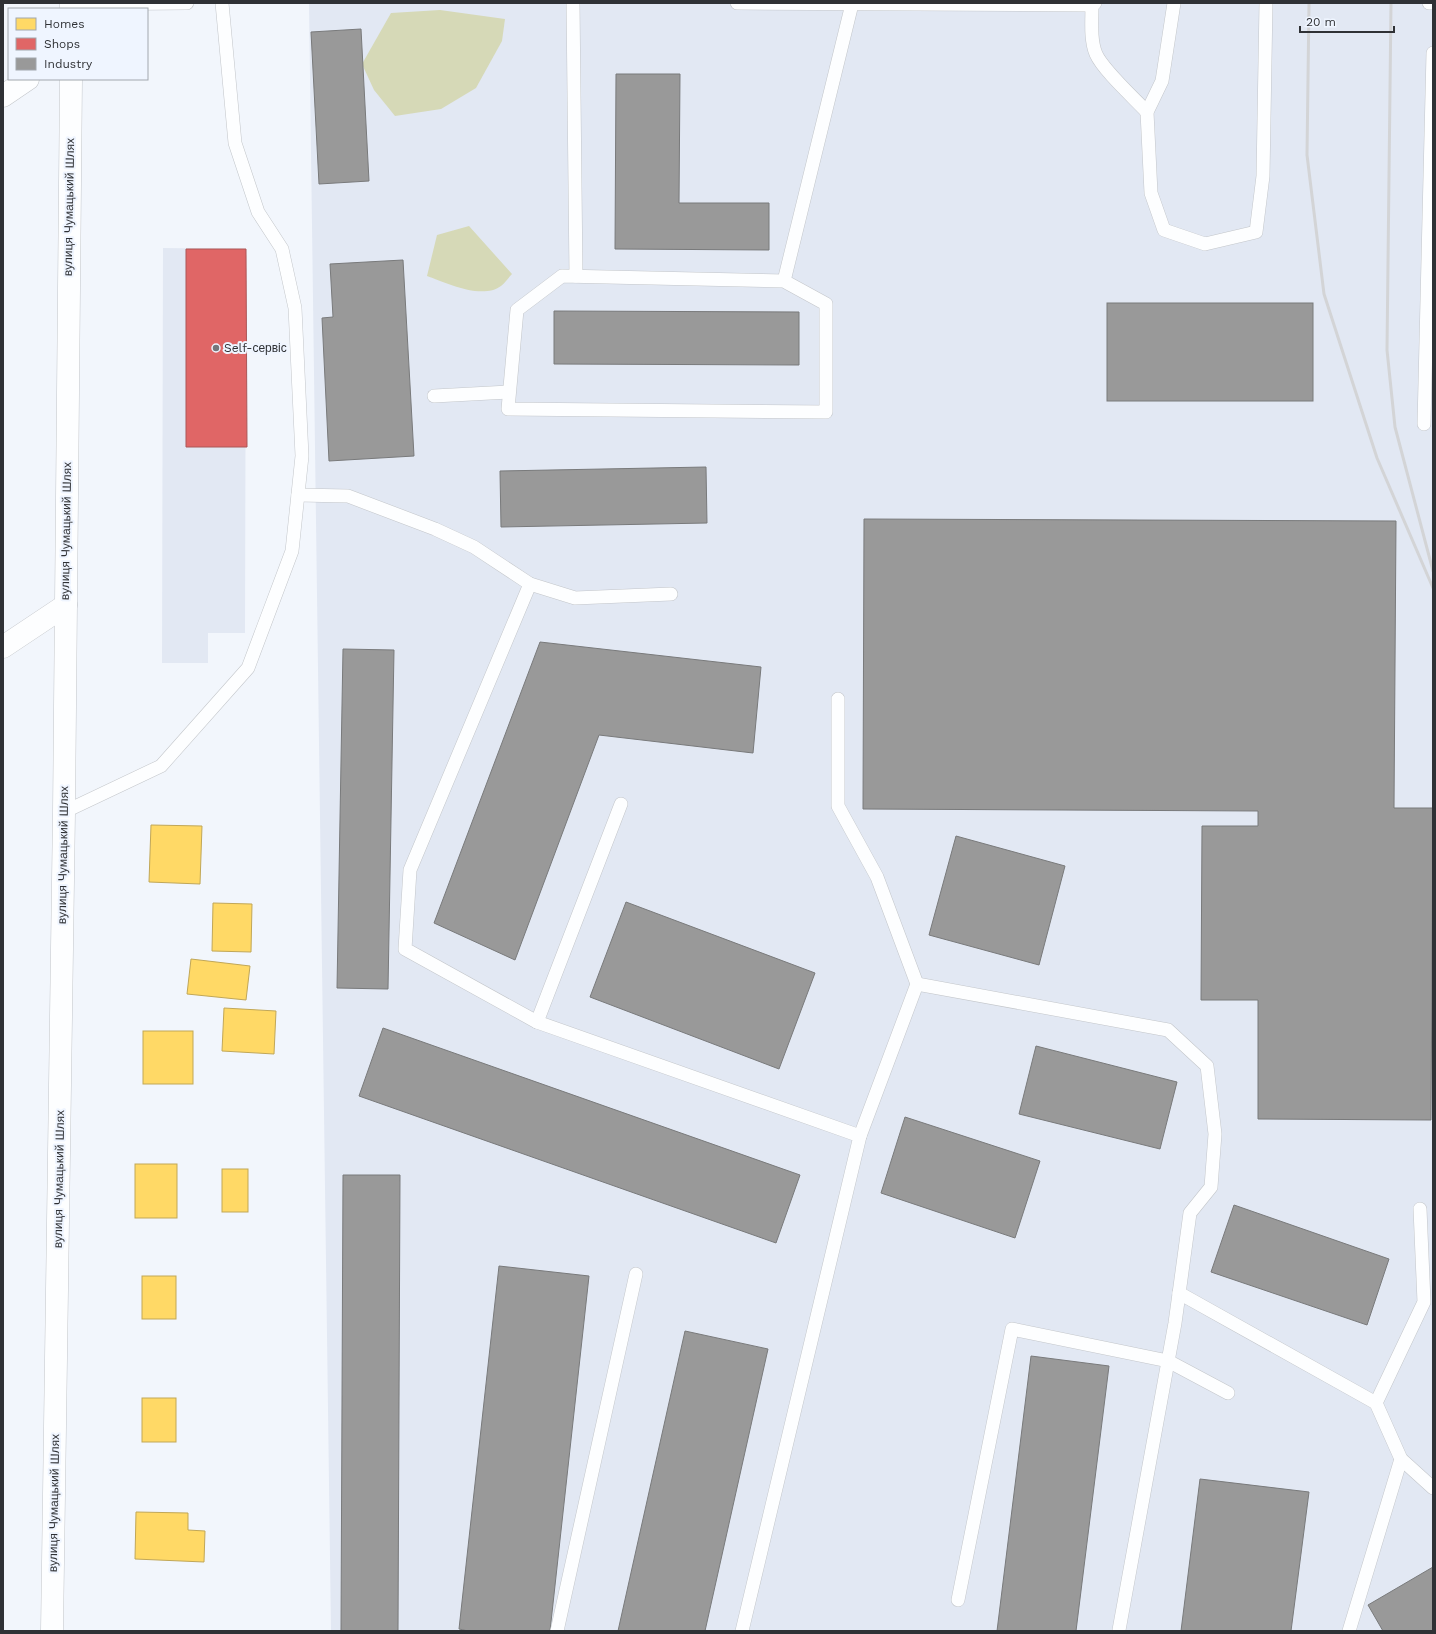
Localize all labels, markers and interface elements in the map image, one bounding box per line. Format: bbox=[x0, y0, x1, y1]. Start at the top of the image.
legend bbox=[8, 8, 148, 80]
scale bar bbox=[1300, 8, 1394, 34]
text: 20 m bbox=[1306, 15, 1336, 29]
text: Homes bbox=[44, 17, 85, 31]
text: Shops bbox=[44, 37, 80, 51]
text: Industry bbox=[44, 57, 93, 71]
street label: вулиця Чумацький Шлях bbox=[61, 138, 77, 276]
place label: Self-сервіс bbox=[224, 341, 287, 355]
marker: Self-сервіс bbox=[211, 343, 221, 353]
street label: вулиця Чумацький Шлях bbox=[58, 462, 74, 600]
street label: вулиця Чумацький Шлях bbox=[55, 786, 71, 924]
street label: вулиця Чумацький Шлях bbox=[51, 1110, 67, 1248]
street label: вулиця Чумацький Шлях bbox=[46, 1434, 62, 1572]

